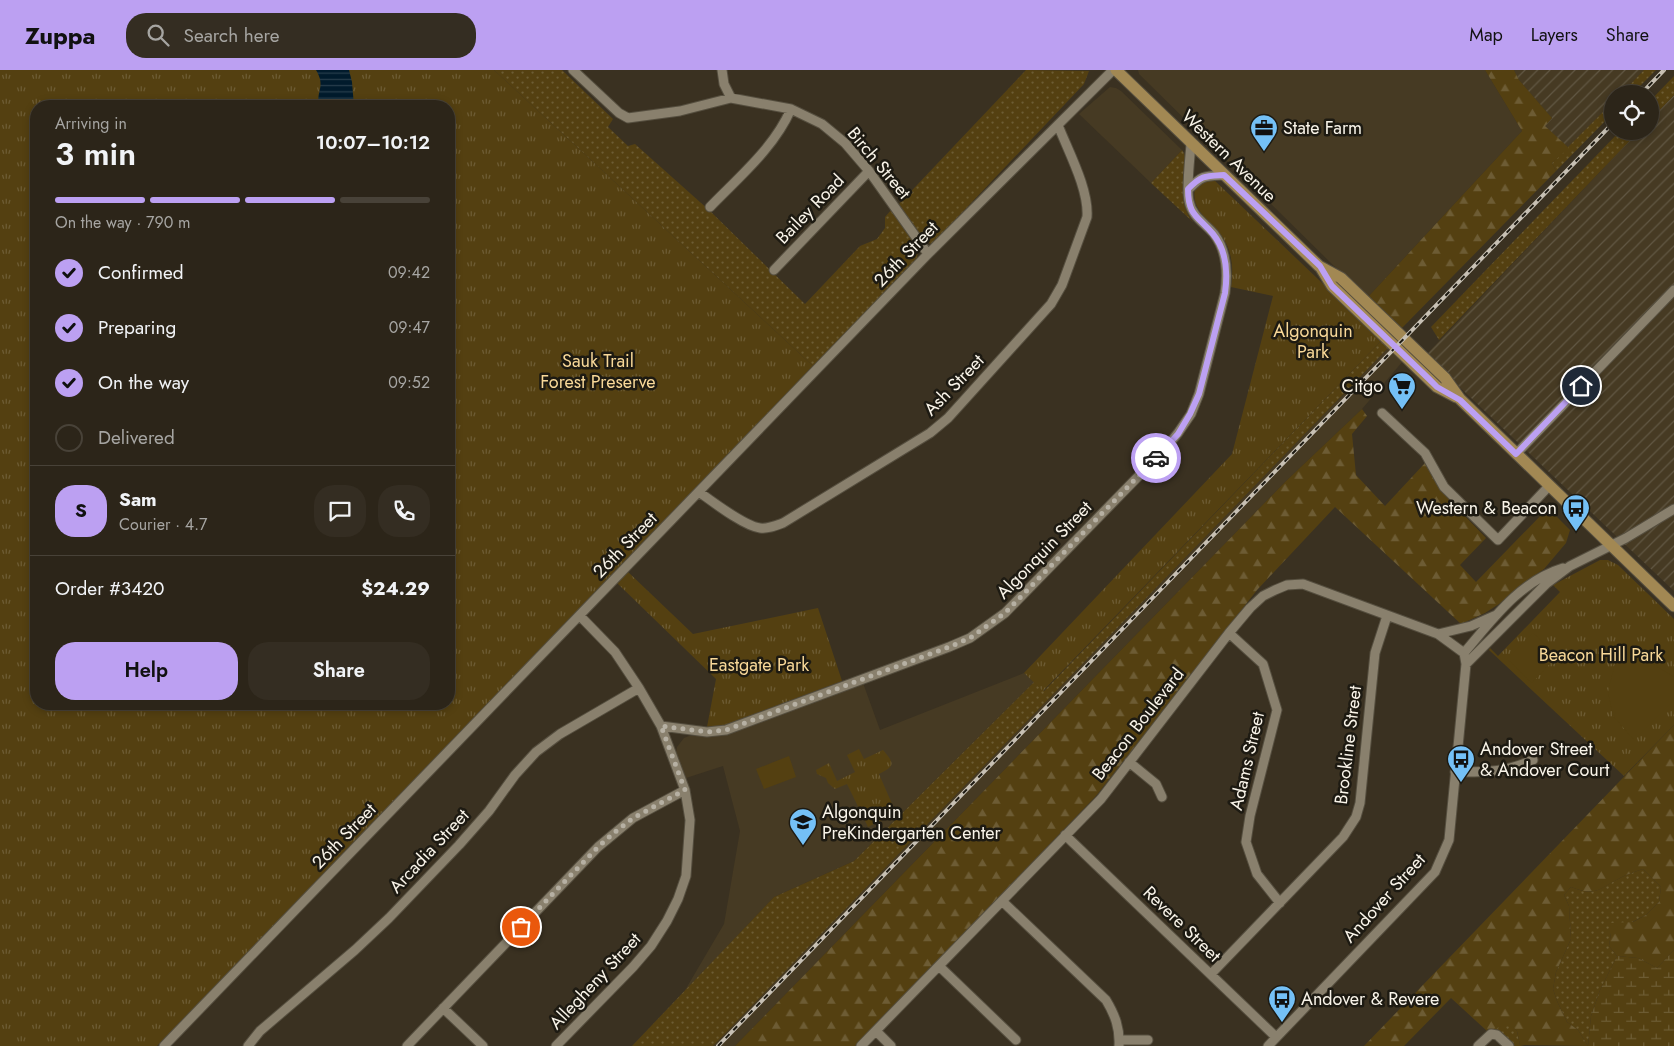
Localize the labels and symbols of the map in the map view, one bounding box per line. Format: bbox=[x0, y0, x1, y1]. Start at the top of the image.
street label: Western Avenue bbox=[1176, 104, 1282, 208]
office icon: State Farm bbox=[1249, 113, 1279, 152]
place label: State Farm bbox=[1283, 115, 1362, 141]
street label: Birch Street bbox=[841, 121, 917, 205]
street label: Bailey Road bbox=[770, 168, 850, 250]
street label: 26th Street bbox=[868, 215, 945, 293]
park label: Algonquin Park bbox=[1273, 318, 1353, 365]
park label: Sauk Trail Forest Preserve bbox=[540, 348, 656, 395]
street label: Ash Street bbox=[918, 348, 991, 422]
pin bbox=[1560, 365, 1602, 407]
supermarket icon: Citgo bbox=[1387, 371, 1417, 410]
place label: Citgo bbox=[1342, 373, 1383, 399]
courier bbox=[1131, 433, 1181, 483]
bus stop icon: Western & Beacon bbox=[1561, 493, 1591, 532]
street label: Algonquin Street bbox=[990, 495, 1098, 605]
place label: Western & Beacon bbox=[1416, 495, 1557, 521]
street label: 26th Street bbox=[587, 506, 664, 584]
park label: Beacon Hill Park bbox=[1539, 642, 1663, 668]
park label: Eastgate Park bbox=[709, 652, 809, 678]
street label: Beacon Boulevard bbox=[1086, 662, 1190, 786]
street label: Brookline Street bbox=[1328, 683, 1368, 806]
street label: Adams Street bbox=[1223, 708, 1271, 813]
place label: Andover Street & Andover Court bbox=[1480, 736, 1610, 783]
bus stop icon: Andover Street & Andover Court bbox=[1446, 744, 1476, 783]
street label: 26th Street bbox=[306, 797, 383, 875]
place label: Algonquin PreKindergarten Center bbox=[822, 799, 1002, 846]
street label: Arcadia Street bbox=[383, 803, 475, 899]
school or university icon: Algonquin PreKindergarten Center bbox=[788, 807, 818, 846]
street label: Andover Street bbox=[1337, 847, 1432, 949]
street label: Revere Street bbox=[1137, 880, 1227, 968]
pin bbox=[500, 906, 542, 948]
street label: Allegheny Street bbox=[543, 926, 647, 1035]
bus stop icon: Andover & Revere bbox=[1267, 984, 1297, 1023]
place label: Andover & Revere bbox=[1301, 986, 1439, 1012]

